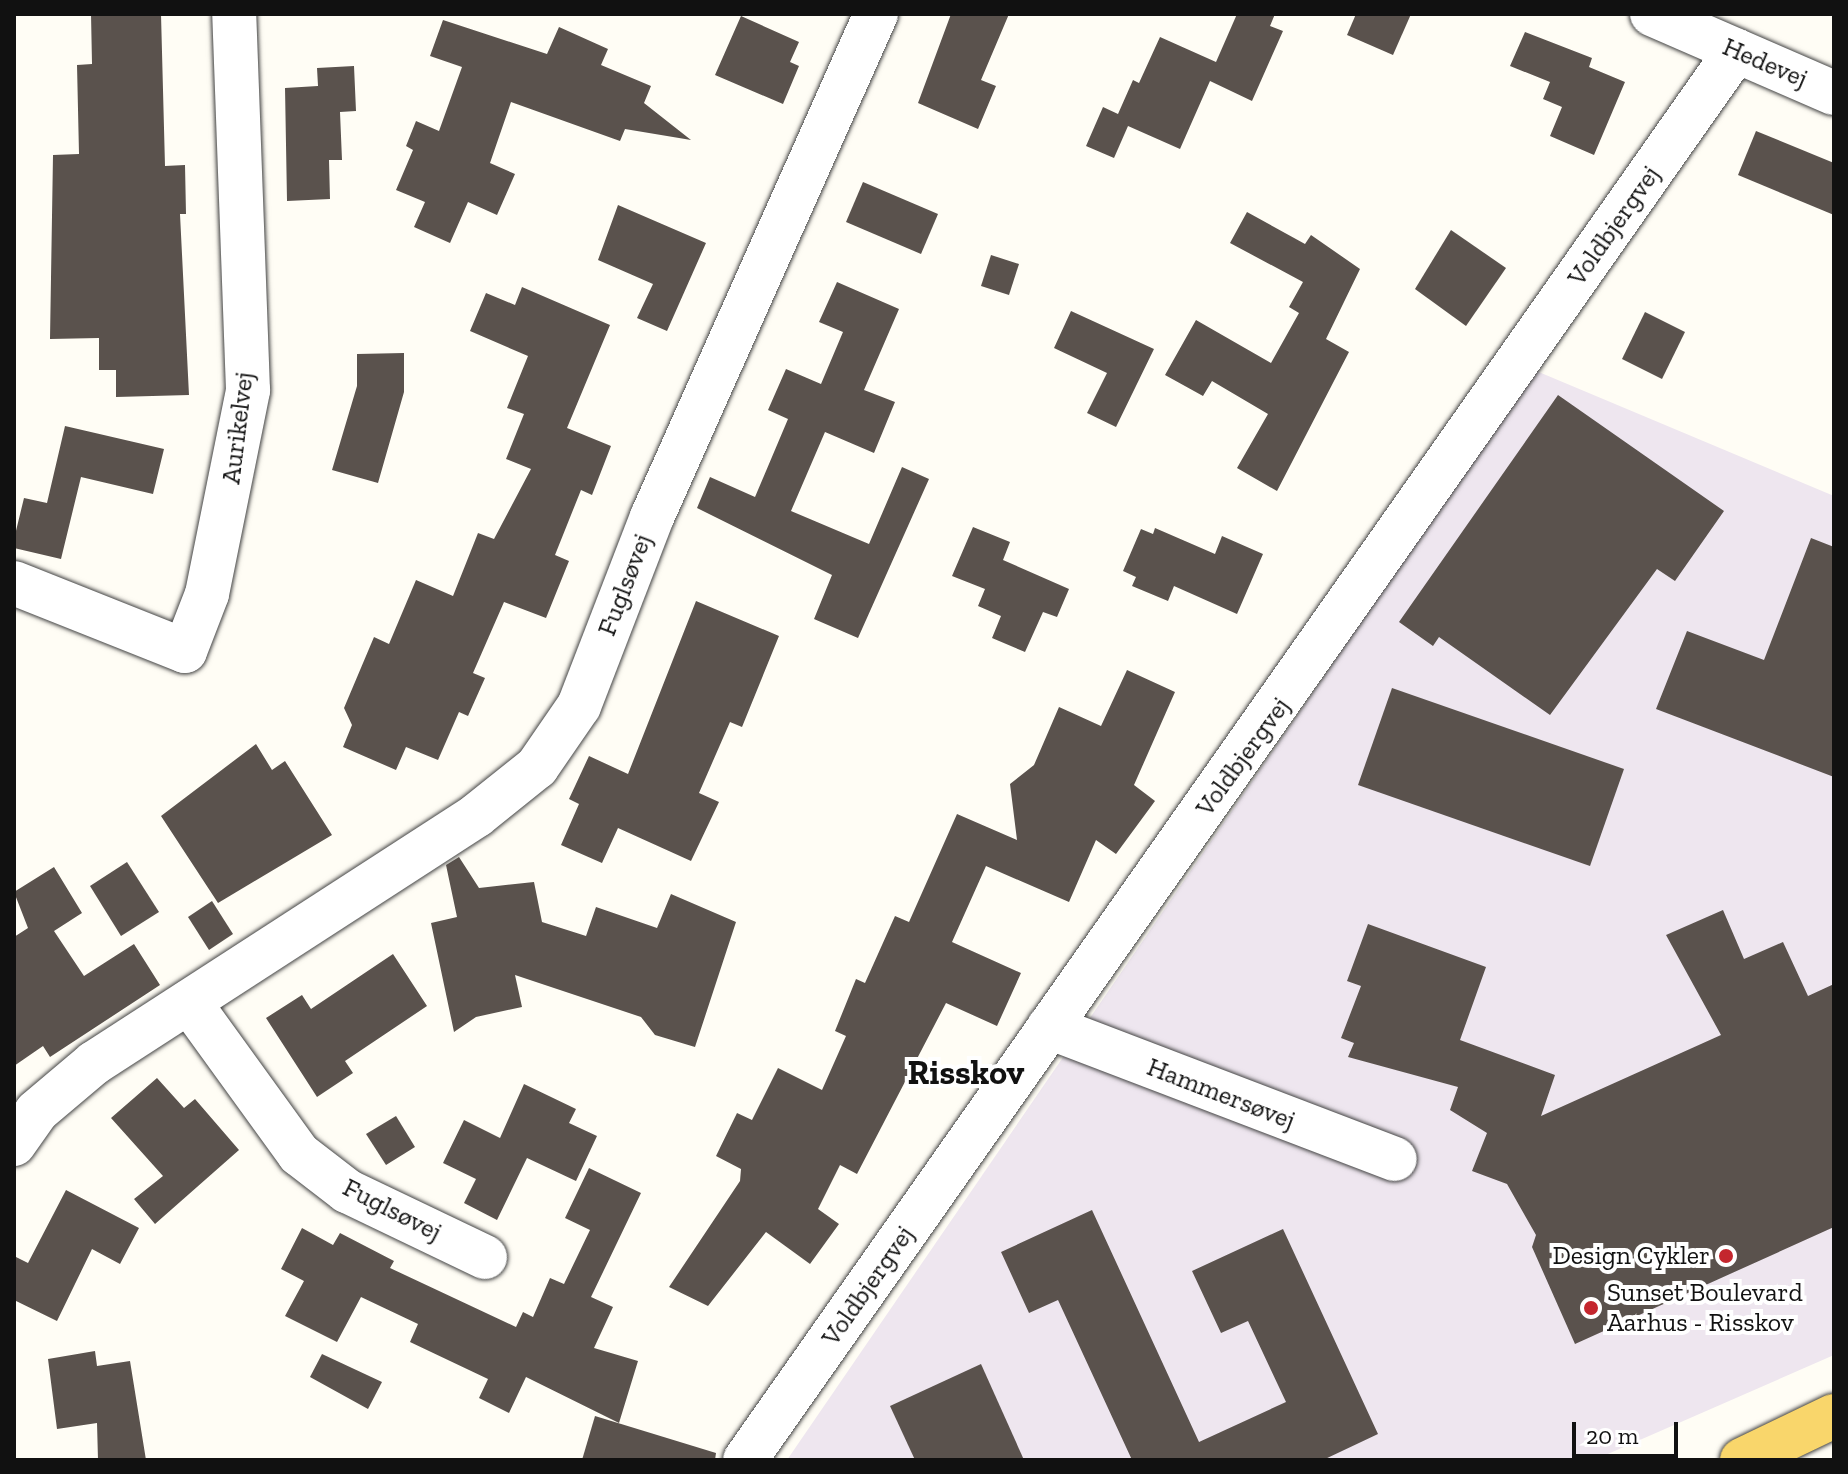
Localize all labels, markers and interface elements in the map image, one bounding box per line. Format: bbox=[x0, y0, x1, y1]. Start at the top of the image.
street label: Hedevej bbox=[1718, 31, 1812, 95]
street label: Voldbjergvej bbox=[1561, 160, 1667, 292]
street label: Aurikelvej bbox=[216, 370, 260, 486]
street label: Fuglsøvej bbox=[591, 530, 659, 640]
street label: Voldbjergvej bbox=[1190, 692, 1296, 822]
street label: Hammersøvej bbox=[1143, 1052, 1299, 1136]
district label: Risskov bbox=[908, 1053, 1024, 1093]
street label: Fuglsøvej bbox=[338, 1172, 446, 1248]
street label: Voldbjergvej bbox=[815, 1220, 921, 1352]
place label: Design Cykler bbox=[1552, 1240, 1710, 1272]
marker: Design Cykler bbox=[1717, 1247, 1735, 1265]
place label: Sunset Boulevard Aarhus - Risskov bbox=[1607, 1277, 1803, 1338]
marker: Sunset Boulevard Aarhus - Risskov bbox=[1582, 1299, 1600, 1317]
scale bar bbox=[1576, 1406, 1682, 1456]
text: 20 m bbox=[1586, 1421, 1638, 1450]

